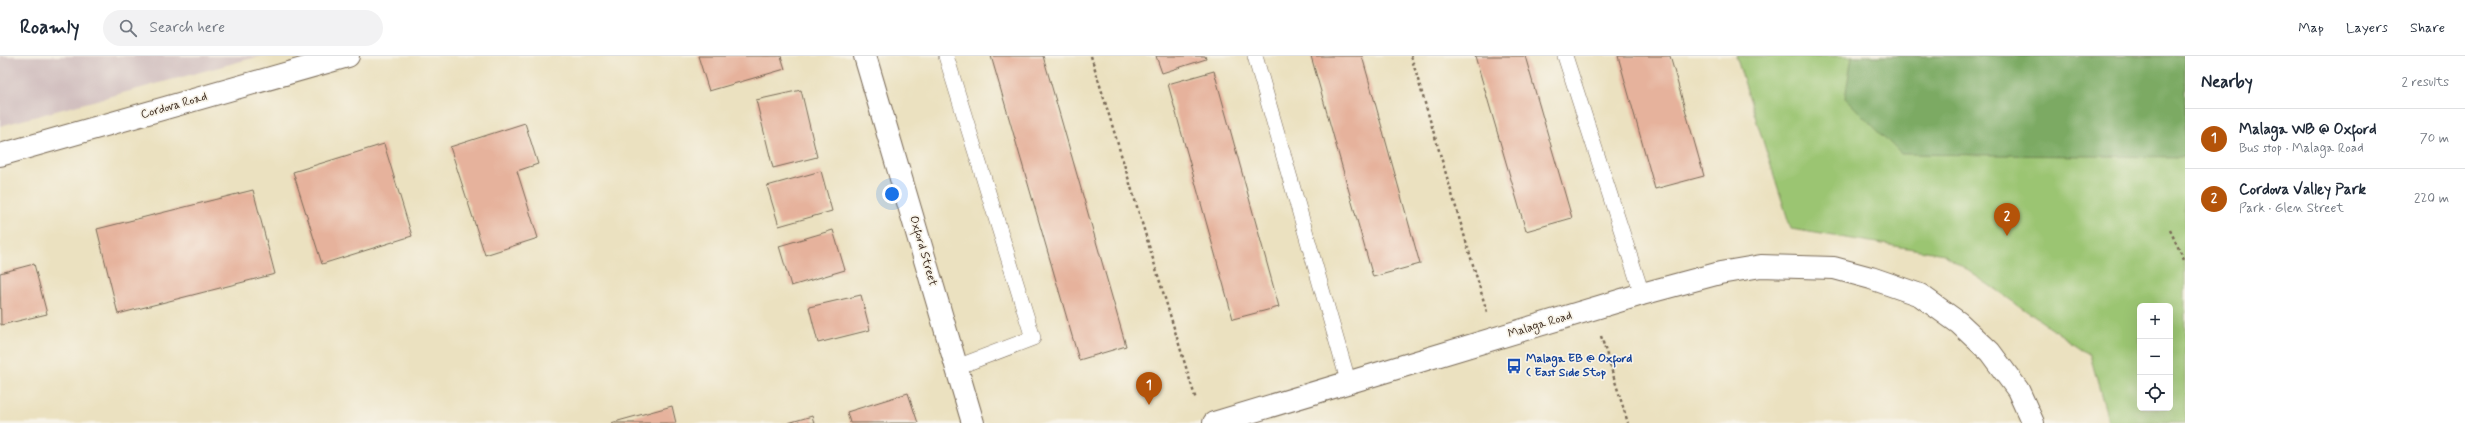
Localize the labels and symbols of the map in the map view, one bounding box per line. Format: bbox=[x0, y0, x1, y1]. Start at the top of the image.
street label: Cordova Road bbox=[139, 89, 209, 123]
your location bbox=[882, 184, 902, 204]
pin: 2 bbox=[1994, 203, 2020, 236]
street label: Oxford Street bbox=[904, 214, 941, 289]
street label: Malaga Road bbox=[1506, 308, 1574, 342]
place label: Malaga EB @ Oxford ( East Side Stop bbox=[1526, 351, 1632, 381]
bus stop icon: Malaga EB @ Oxford ( East Side Stop bbox=[1505, 357, 1523, 375]
pin: 1 bbox=[1136, 372, 1162, 405]

